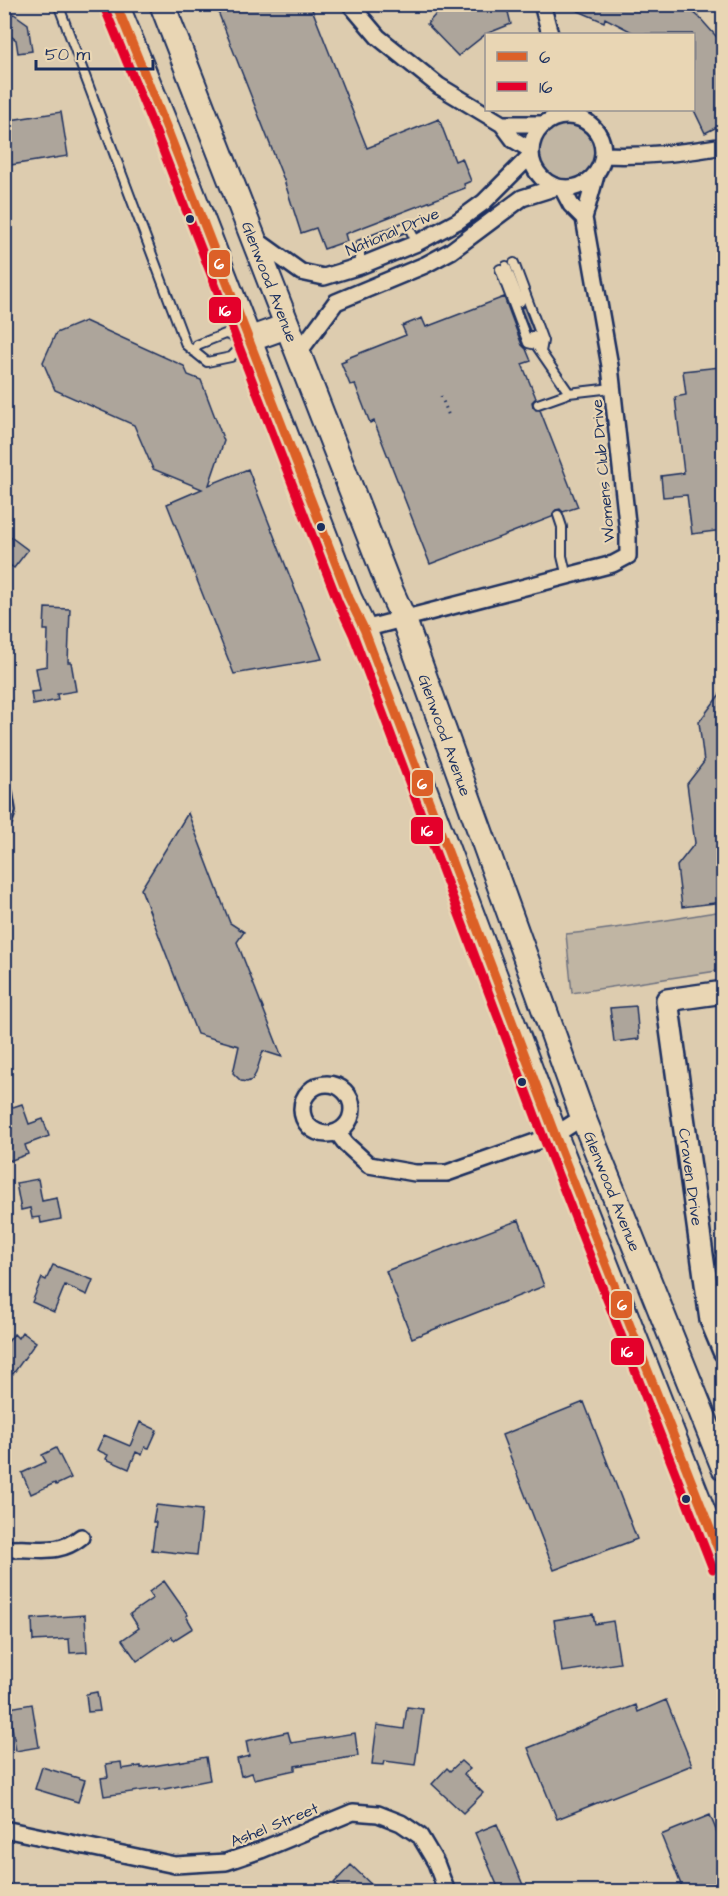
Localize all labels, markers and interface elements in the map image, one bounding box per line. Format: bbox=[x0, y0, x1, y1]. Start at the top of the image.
scale bar bbox=[36, 33, 153, 71]
legend bbox=[485, 33, 695, 111]
text: 50 m bbox=[45, 42, 90, 67]
text: 6 bbox=[539, 45, 550, 70]
text: 16 bbox=[539, 75, 553, 100]
street label: National Drive bbox=[342, 202, 443, 262]
unlabelled marker bbox=[184, 213, 196, 225]
street label: Glenwood Avenue bbox=[236, 218, 303, 346]
line badge: 6 bbox=[208, 249, 231, 278]
text: 6 bbox=[214, 253, 224, 275]
line badge: 16 bbox=[208, 296, 242, 324]
text: 16 bbox=[219, 300, 231, 322]
street label: Womens Club Drive bbox=[586, 398, 620, 543]
unlabelled marker bbox=[315, 521, 327, 533]
street label: Glenwood Avenue bbox=[412, 671, 477, 799]
line badge: 6 bbox=[411, 769, 434, 797]
text: 6 bbox=[417, 773, 427, 795]
line badge: 16 bbox=[410, 816, 444, 845]
text: 16 bbox=[421, 820, 433, 842]
unlabelled marker bbox=[516, 1076, 528, 1088]
street label: Craven Drive bbox=[673, 1127, 708, 1227]
street label: Glenwood Avenue bbox=[578, 1128, 646, 1255]
line badge: 6 bbox=[610, 1290, 633, 1319]
text: 6 bbox=[617, 1294, 627, 1316]
line badge: 16 bbox=[610, 1337, 645, 1366]
text: 16 bbox=[621, 1341, 633, 1363]
unlabelled marker bbox=[680, 1493, 692, 1505]
street label: Ashel Street bbox=[227, 1797, 322, 1853]

